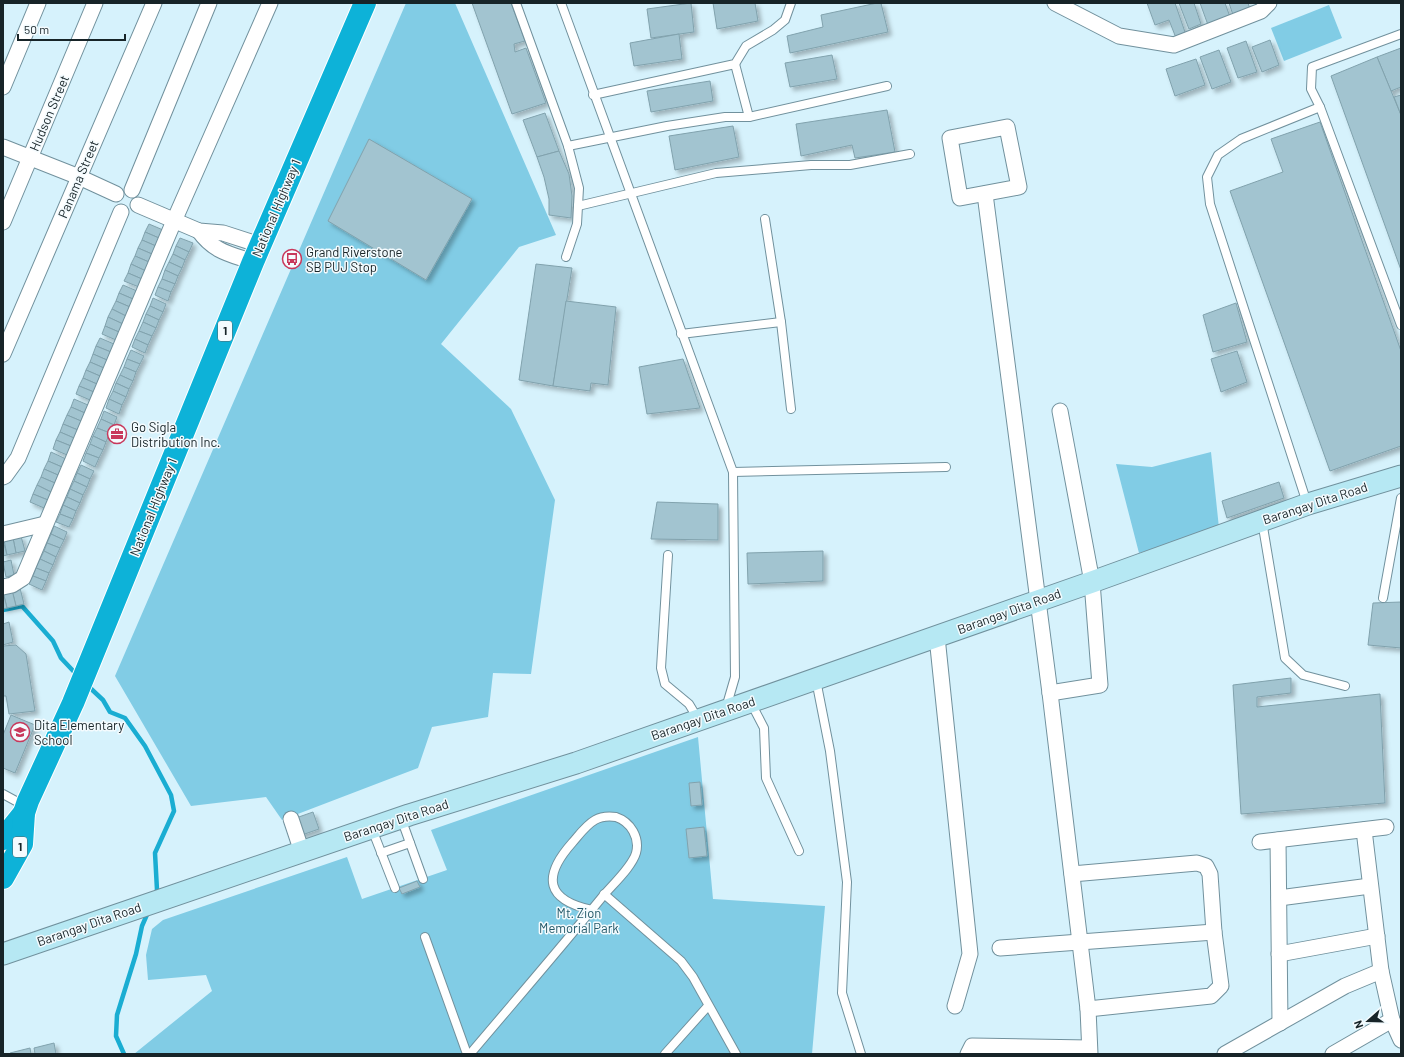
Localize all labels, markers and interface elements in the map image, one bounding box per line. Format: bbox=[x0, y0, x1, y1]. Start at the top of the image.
scale bar bbox=[18, 16, 125, 42]
text: 50 m bbox=[24, 22, 49, 36]
street label: Hudson Street bbox=[26, 73, 72, 153]
street label: Panama Street bbox=[54, 137, 102, 221]
street label: National Highway 1 bbox=[248, 157, 304, 259]
place label: Grand Riverstone SB PUJ Stop bbox=[306, 244, 403, 275]
bus stop icon: Grand Riverstone SB PUJ Stop bbox=[281, 248, 303, 270]
road number: 1 bbox=[218, 321, 232, 341]
place label: Go Sigla Distribution Inc. bbox=[131, 419, 220, 450]
office icon: Go Sigla Distribution Inc. bbox=[106, 423, 128, 445]
street label: National Highway 1 bbox=[126, 456, 180, 558]
street label: Barangay Dita Road bbox=[1261, 479, 1369, 527]
street label: Barangay Dita Road bbox=[955, 585, 1063, 637]
street label: Barangay Dita Road bbox=[649, 693, 757, 743]
place label: Dita Elementary School bbox=[34, 717, 124, 748]
school or university icon: Dita Elementary School bbox=[9, 721, 31, 743]
street label: Barangay Dita Road bbox=[342, 796, 450, 844]
road number: 1 bbox=[13, 837, 27, 857]
street label: Barangay Dita Road bbox=[35, 899, 143, 949]
park label: Mt. Zion Memorial Park bbox=[539, 905, 619, 936]
north arrow bbox=[1348, 1001, 1388, 1041]
text: N bbox=[1351, 1019, 1365, 1030]

